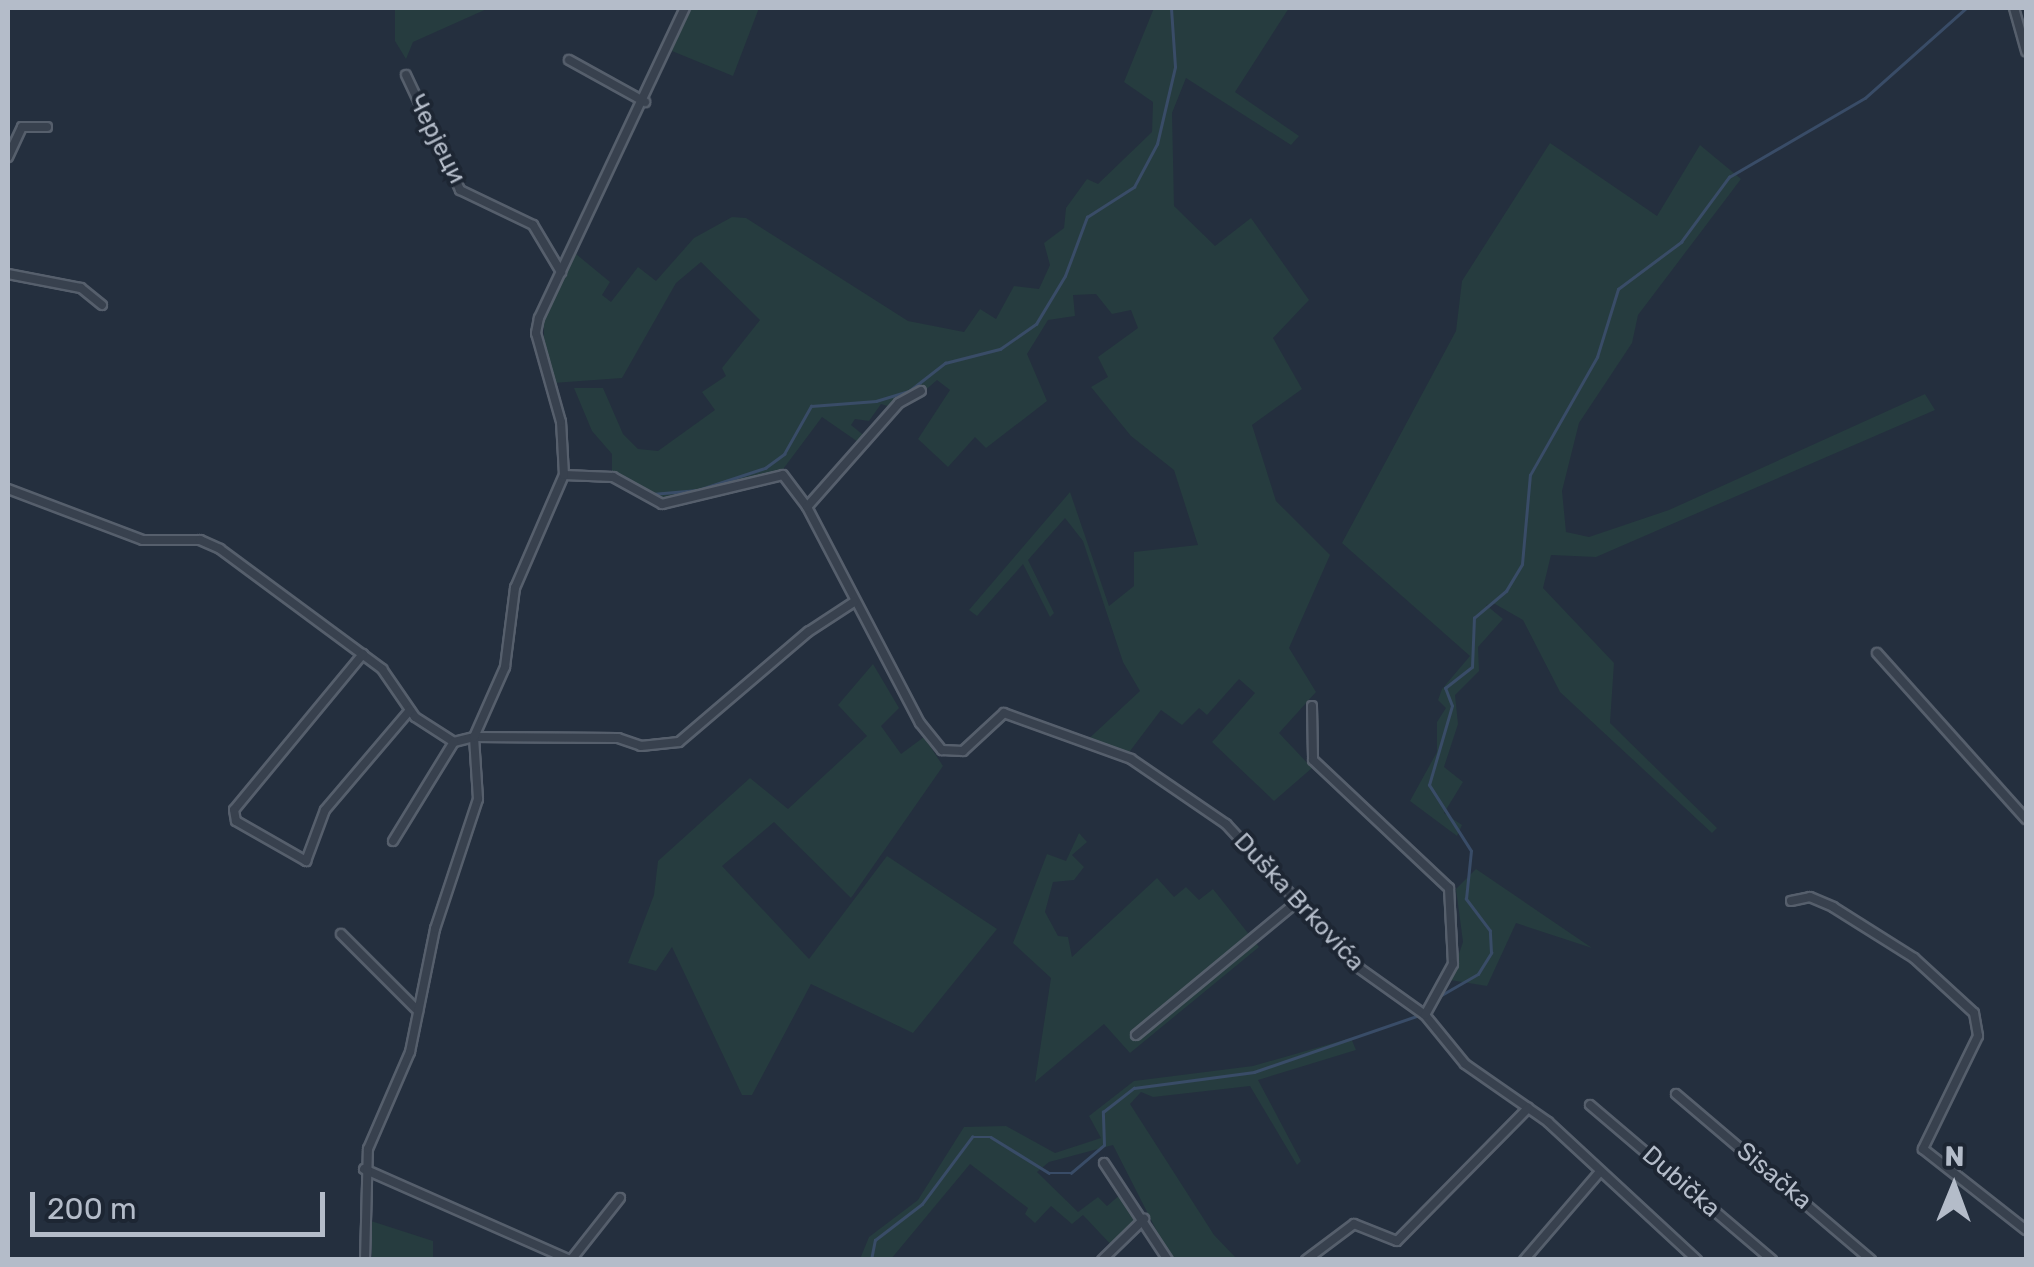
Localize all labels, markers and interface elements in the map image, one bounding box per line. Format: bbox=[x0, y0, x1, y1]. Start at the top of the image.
street label: Черјеци bbox=[402, 89, 472, 189]
street label: Duška Brkovića bbox=[1228, 827, 1370, 977]
street label: Sisačka bbox=[1731, 1136, 1817, 1216]
north arrow bbox=[1904, 1137, 2004, 1237]
street label: Dubička bbox=[1636, 1140, 1726, 1224]
text: N bbox=[1944, 1140, 1965, 1173]
scale bar bbox=[35, 1172, 330, 1234]
text: 200 m bbox=[47, 1191, 137, 1227]

